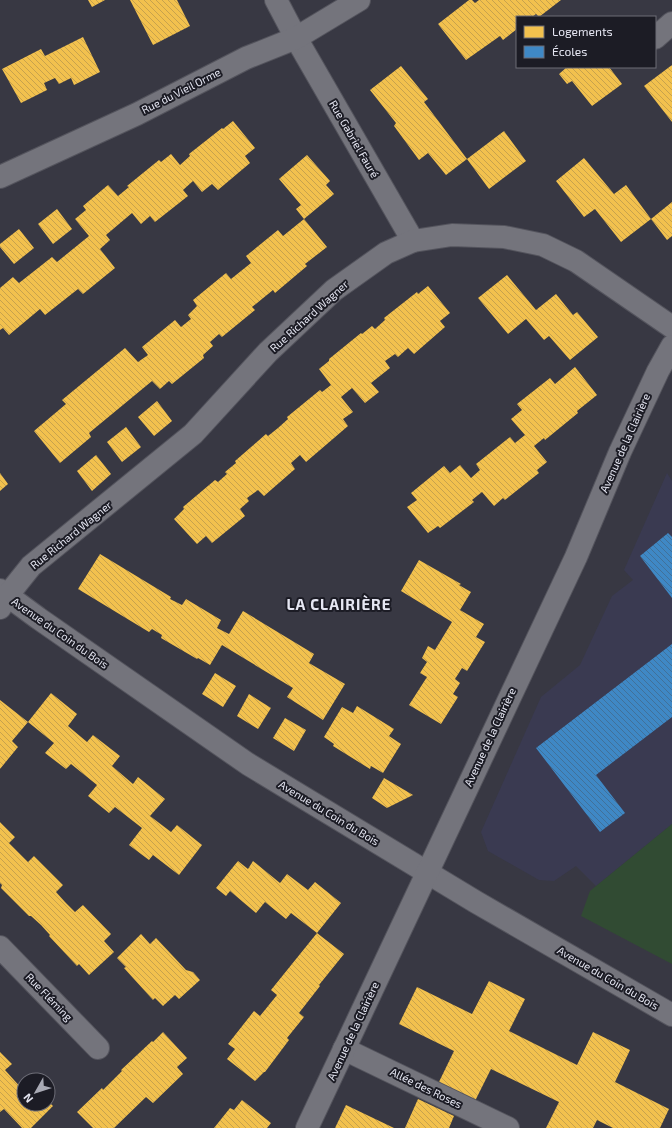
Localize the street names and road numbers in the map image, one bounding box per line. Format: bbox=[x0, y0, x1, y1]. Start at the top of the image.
street label: Rue du Vieil Orme bbox=[139, 65, 223, 116]
street label: Rue Gabriel Fauré bbox=[327, 98, 382, 180]
street label: Rue Richard Wagner bbox=[267, 277, 351, 354]
street label: Avenue de la Clairière bbox=[597, 391, 652, 494]
street label: Rue Richard Wagner bbox=[27, 497, 114, 571]
street label: Avenue du Coin du Bois bbox=[10, 594, 111, 671]
street label: Avenue de la Clairière bbox=[461, 685, 518, 788]
street label: Avenue du Coin du Bois bbox=[277, 777, 382, 848]
street label: Avenue du Coin du Bois bbox=[555, 943, 662, 1012]
street label: Rue Fléming bbox=[23, 970, 75, 1023]
street label: Avenue de la Clairière bbox=[324, 979, 381, 1082]
street label: Allée des Roses bbox=[388, 1065, 464, 1111]

